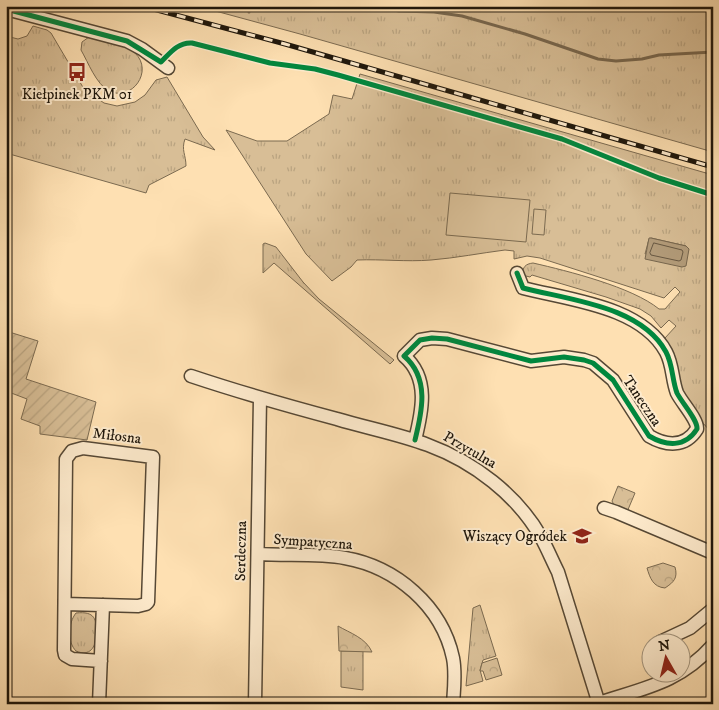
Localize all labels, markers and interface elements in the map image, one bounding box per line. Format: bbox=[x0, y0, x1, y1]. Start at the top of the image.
bus stop icon: Kiełpinek PKM 01 bbox=[66, 61, 88, 83]
place label: Kiełpinek PKM 01 bbox=[22, 85, 132, 104]
street label: Taneczna bbox=[618, 372, 666, 431]
street label: Miłosna bbox=[92, 424, 143, 448]
street label: Przytulna bbox=[440, 427, 501, 473]
street label: Serdeczna bbox=[231, 520, 251, 581]
school or university icon: Wiszący Ogródek bbox=[571, 525, 593, 547]
place label: Wiszący Ogródek bbox=[462, 527, 568, 546]
street label: Sympatyczna bbox=[273, 530, 354, 554]
north arrow bbox=[642, 632, 692, 682]
text: N bbox=[657, 636, 672, 656]

